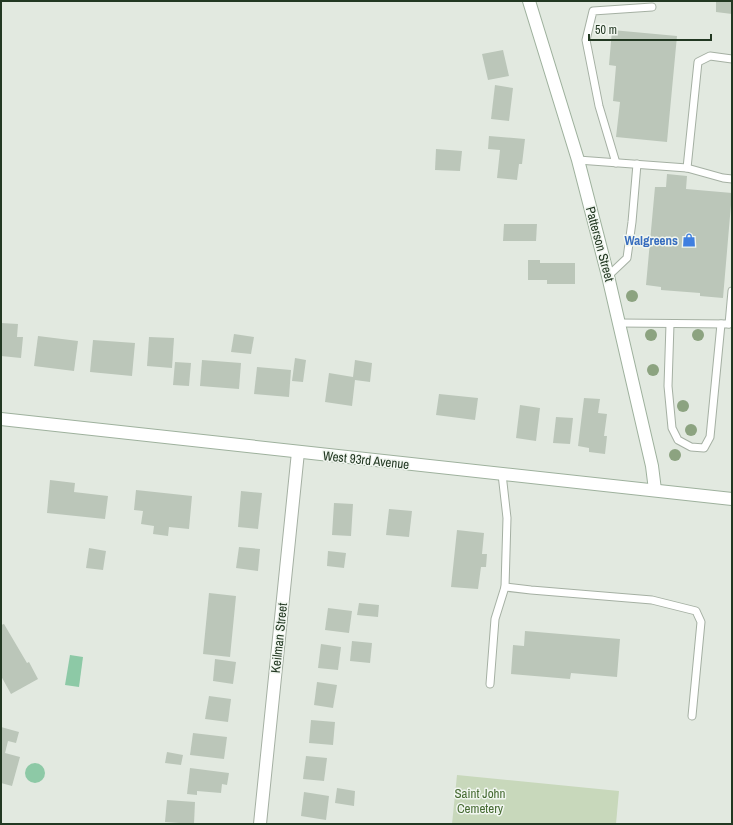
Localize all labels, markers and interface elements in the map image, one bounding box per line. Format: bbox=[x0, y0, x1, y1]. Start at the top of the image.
scale bar bbox=[589, 16, 711, 42]
text: 50 m bbox=[595, 22, 617, 38]
street label: Patterson Street bbox=[582, 205, 618, 283]
place label: Walgreens bbox=[624, 232, 678, 249]
shop icon: Walgreens bbox=[681, 232, 697, 248]
street label: West 93rd Avenue bbox=[322, 447, 410, 473]
street label: Keilman Street bbox=[267, 602, 291, 674]
park label: Saint John Cemetery bbox=[455, 785, 506, 817]

